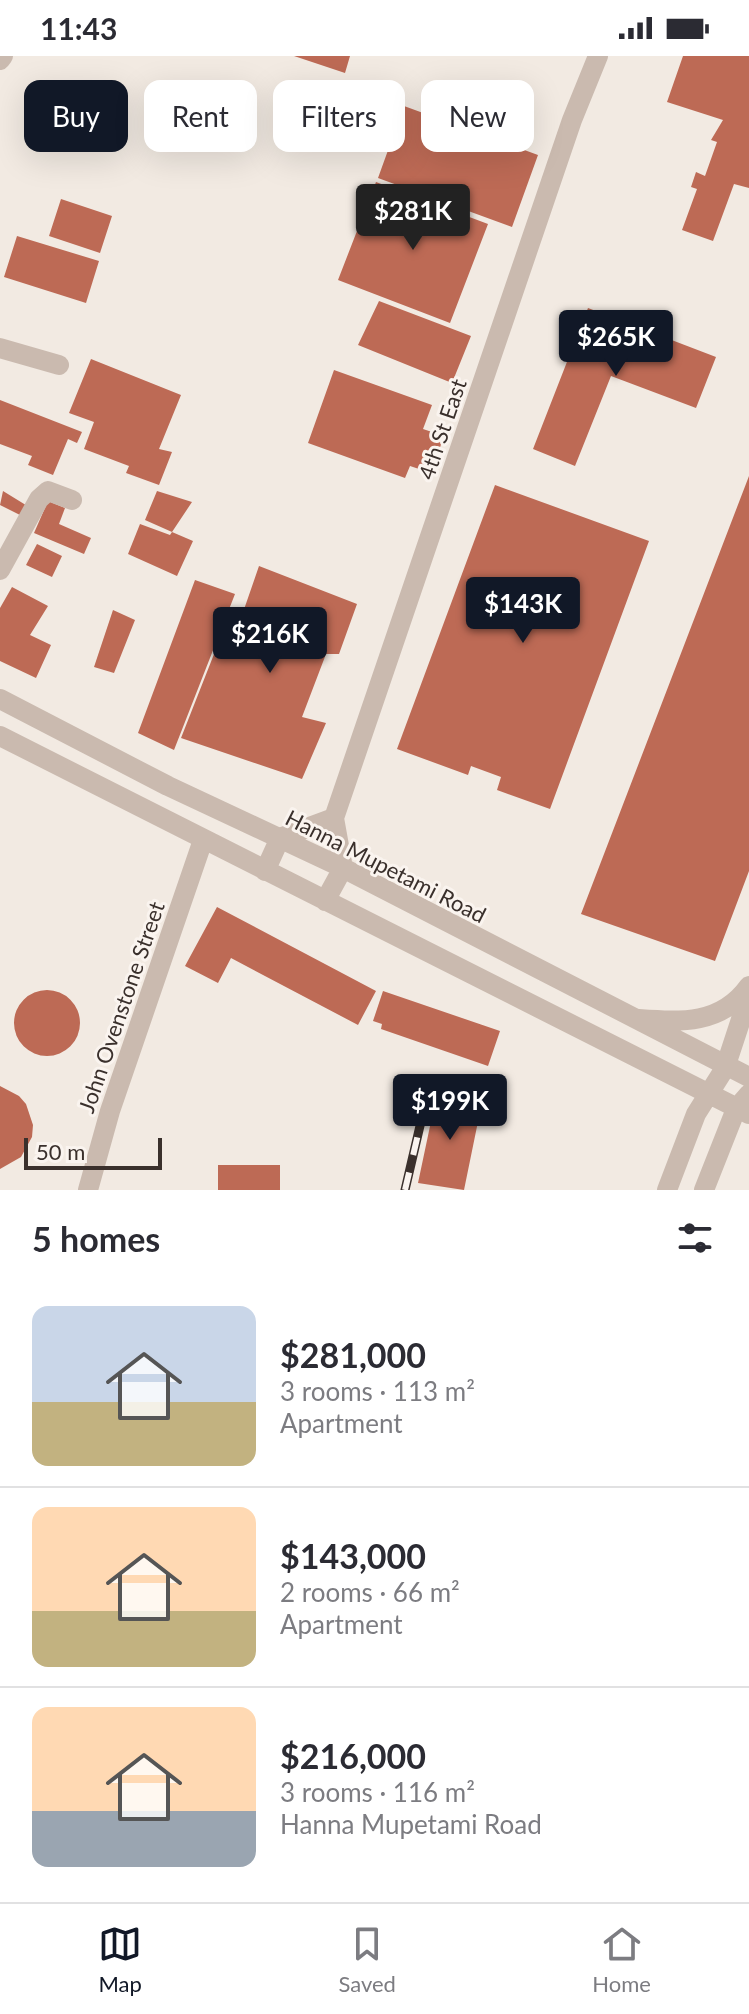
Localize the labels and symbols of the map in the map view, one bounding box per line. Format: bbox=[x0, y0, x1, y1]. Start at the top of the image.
pin: $281K bbox=[357, 184, 469, 252]
pin: $265K bbox=[560, 310, 672, 378]
street label: 4th St East bbox=[412, 375, 472, 483]
pin: $143K bbox=[467, 577, 579, 645]
pin: $216K bbox=[214, 607, 326, 675]
street label: Hanna Mupetami Road bbox=[281, 804, 491, 928]
street label: John Ovenstone Street bbox=[72, 898, 170, 1116]
pin: $199K bbox=[394, 1074, 506, 1142]
scale bar bbox=[24, 1134, 162, 1170]

